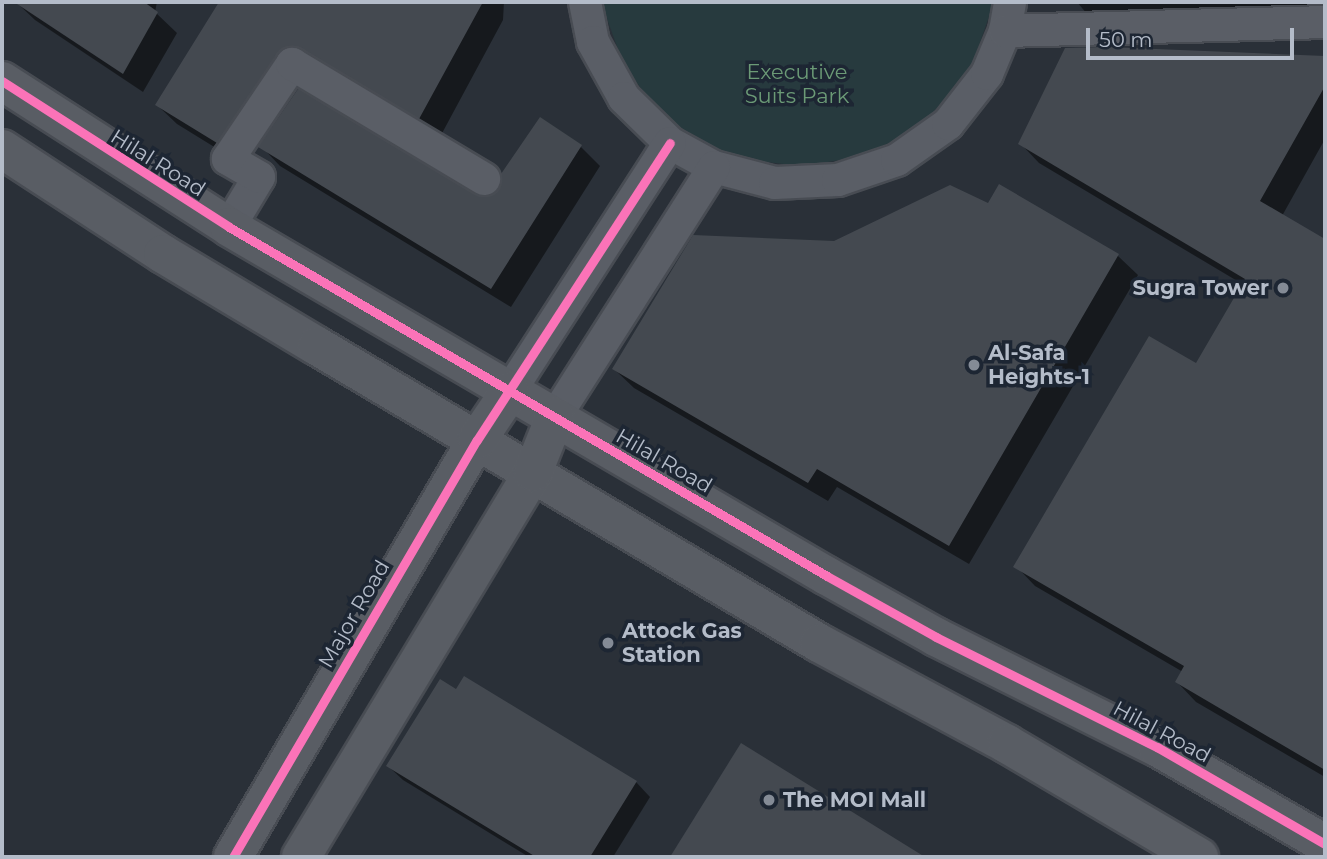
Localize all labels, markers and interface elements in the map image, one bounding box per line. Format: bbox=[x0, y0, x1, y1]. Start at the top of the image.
scale bar bbox=[1089, 14, 1297, 58]
text: 50 m bbox=[1099, 27, 1153, 52]
park label: Executive Suits Park bbox=[745, 59, 849, 109]
street label: Hilal Road bbox=[106, 124, 210, 202]
place label: Sugra Tower bbox=[1132, 275, 1269, 301]
marker: Sugra Tower bbox=[1275, 280, 1291, 296]
place label: Al-Safa Heights-1 bbox=[988, 340, 1090, 390]
marker: Al-Safa Heights-1 bbox=[966, 357, 982, 373]
street label: Hilal Road bbox=[611, 423, 717, 499]
street label: Major Road bbox=[313, 556, 395, 672]
place label: Attock Gas Station bbox=[622, 618, 742, 668]
marker: Attock Gas Station bbox=[600, 635, 616, 651]
street label: Hilal Road bbox=[1109, 696, 1215, 768]
place label: The MOI Mall bbox=[783, 787, 926, 813]
marker: The MOI Mall bbox=[761, 792, 777, 808]

